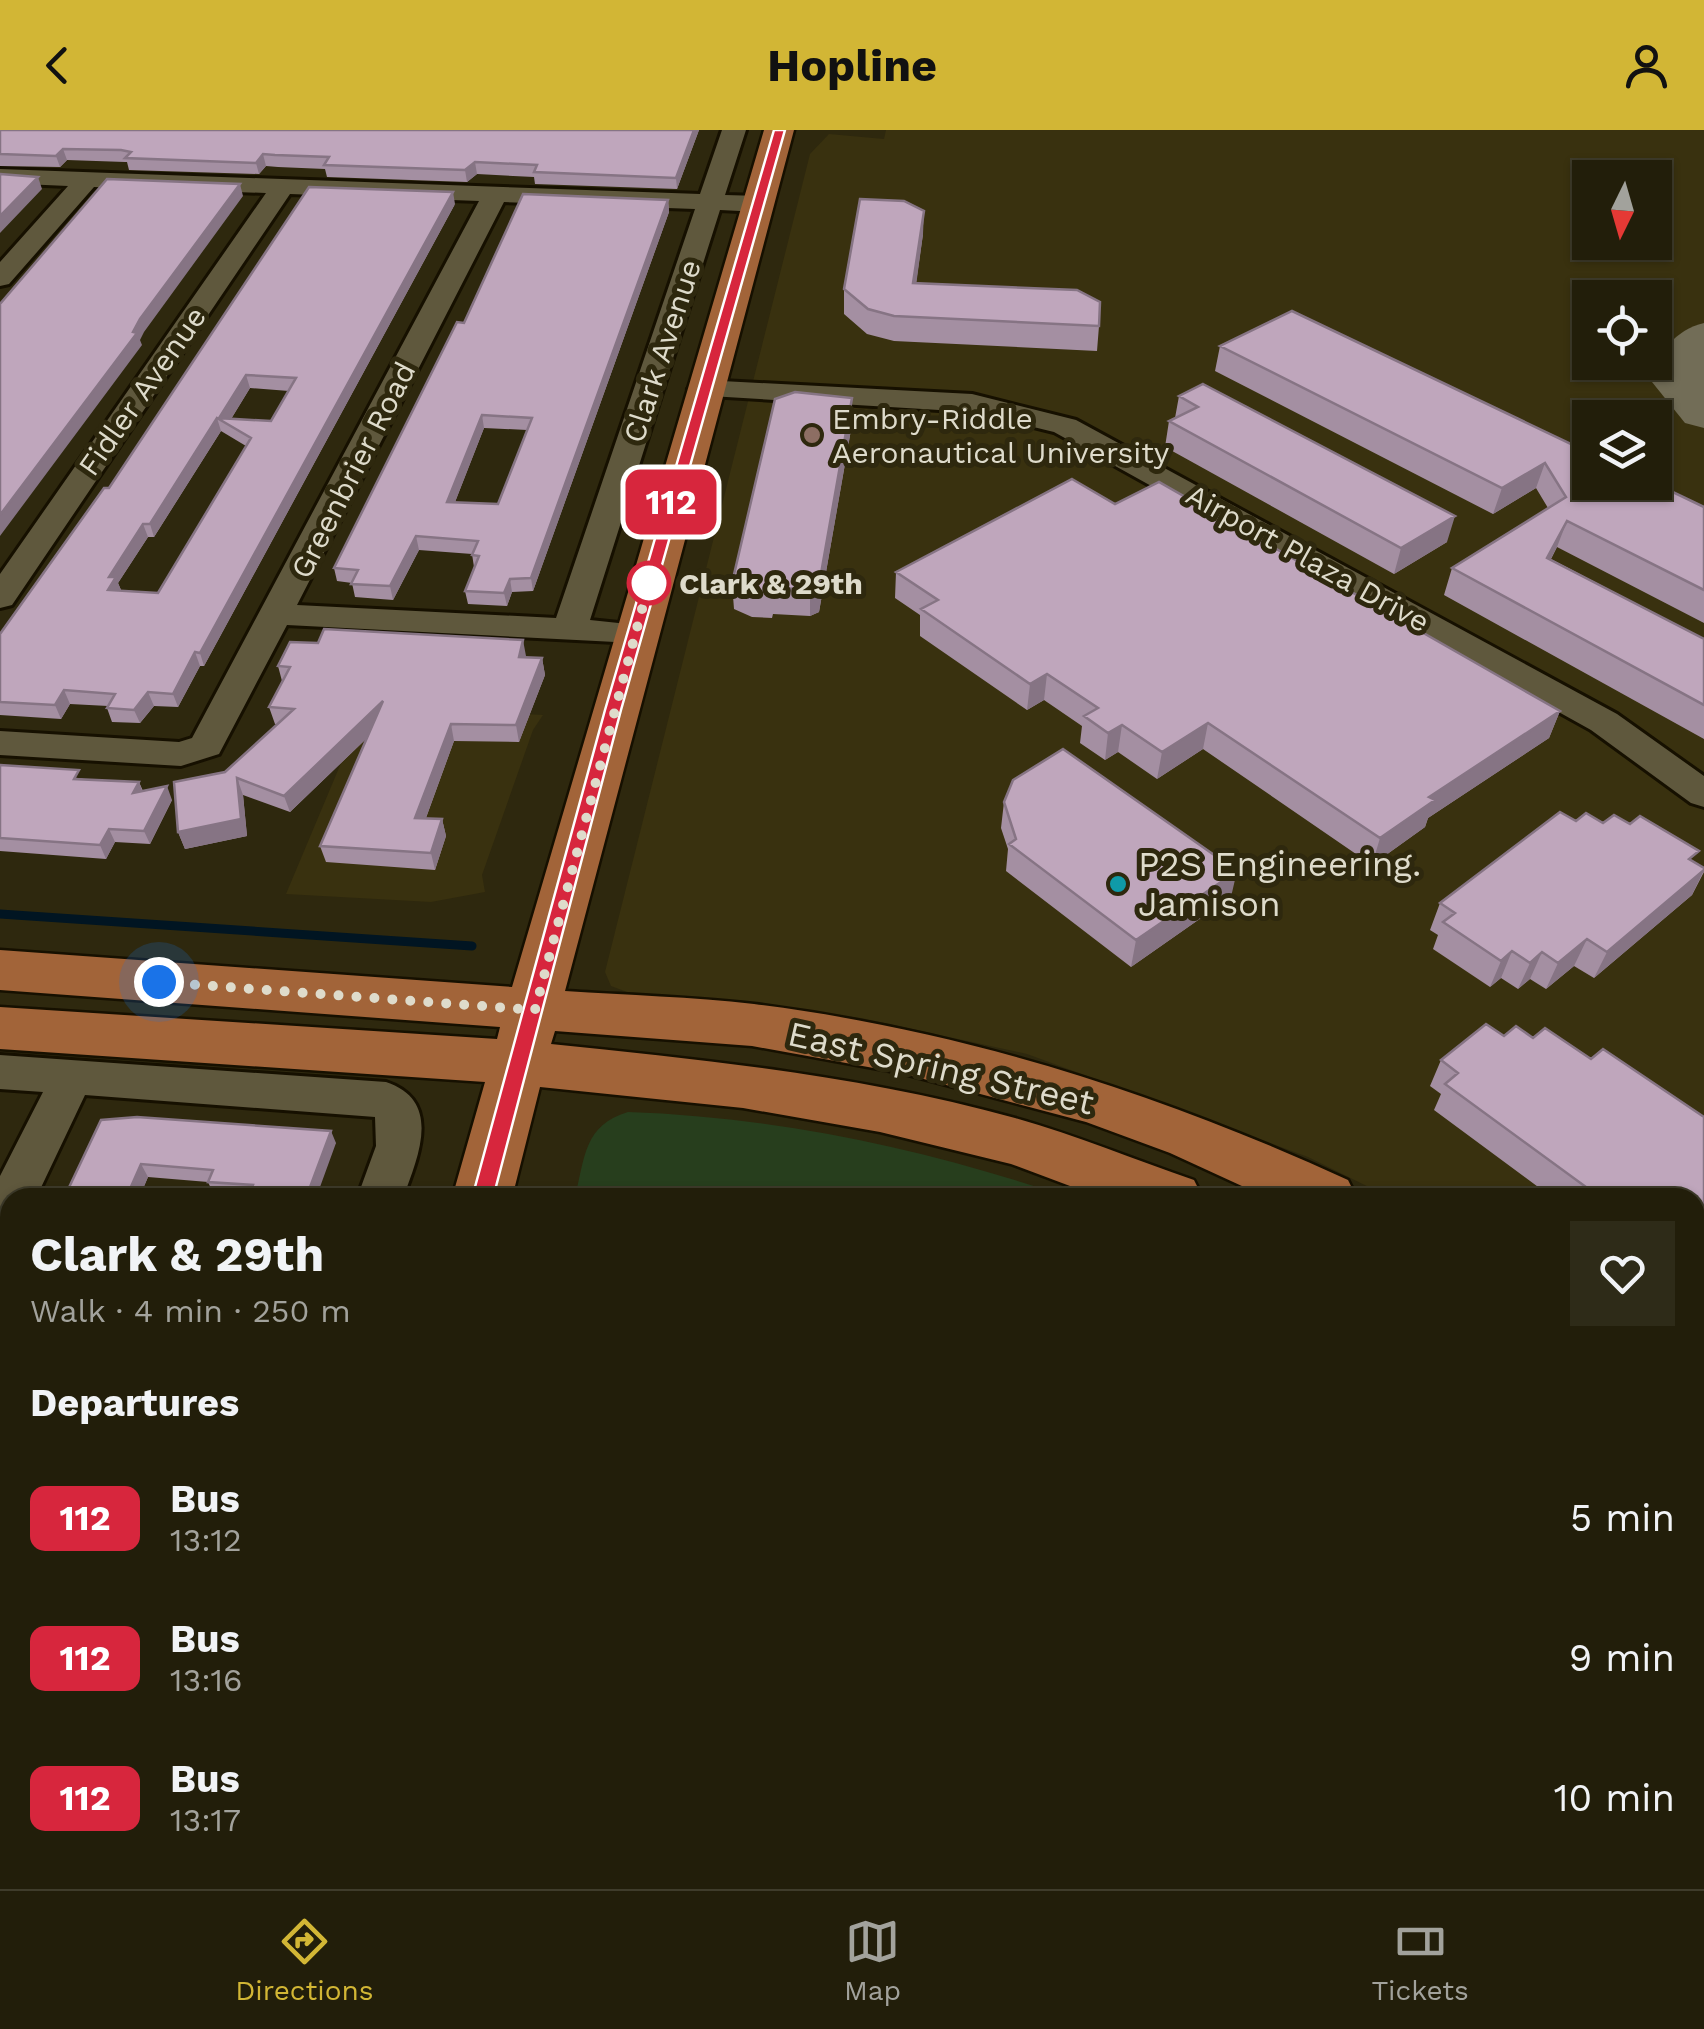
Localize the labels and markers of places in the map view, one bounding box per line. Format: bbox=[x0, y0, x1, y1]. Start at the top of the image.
place label: Embry-Riddle Aeronautical University bbox=[832, 401, 1170, 470]
marker: Embry-Riddle Aeronautical University bbox=[801, 424, 823, 446]
marker: Clark & 29th bbox=[628, 562, 670, 604]
place label: Clark & 29th bbox=[679, 566, 863, 601]
place label: P2S Engineering. Jamison bbox=[1138, 843, 1421, 925]
marker: P2S Engineering. Jamison bbox=[1107, 873, 1129, 895]

